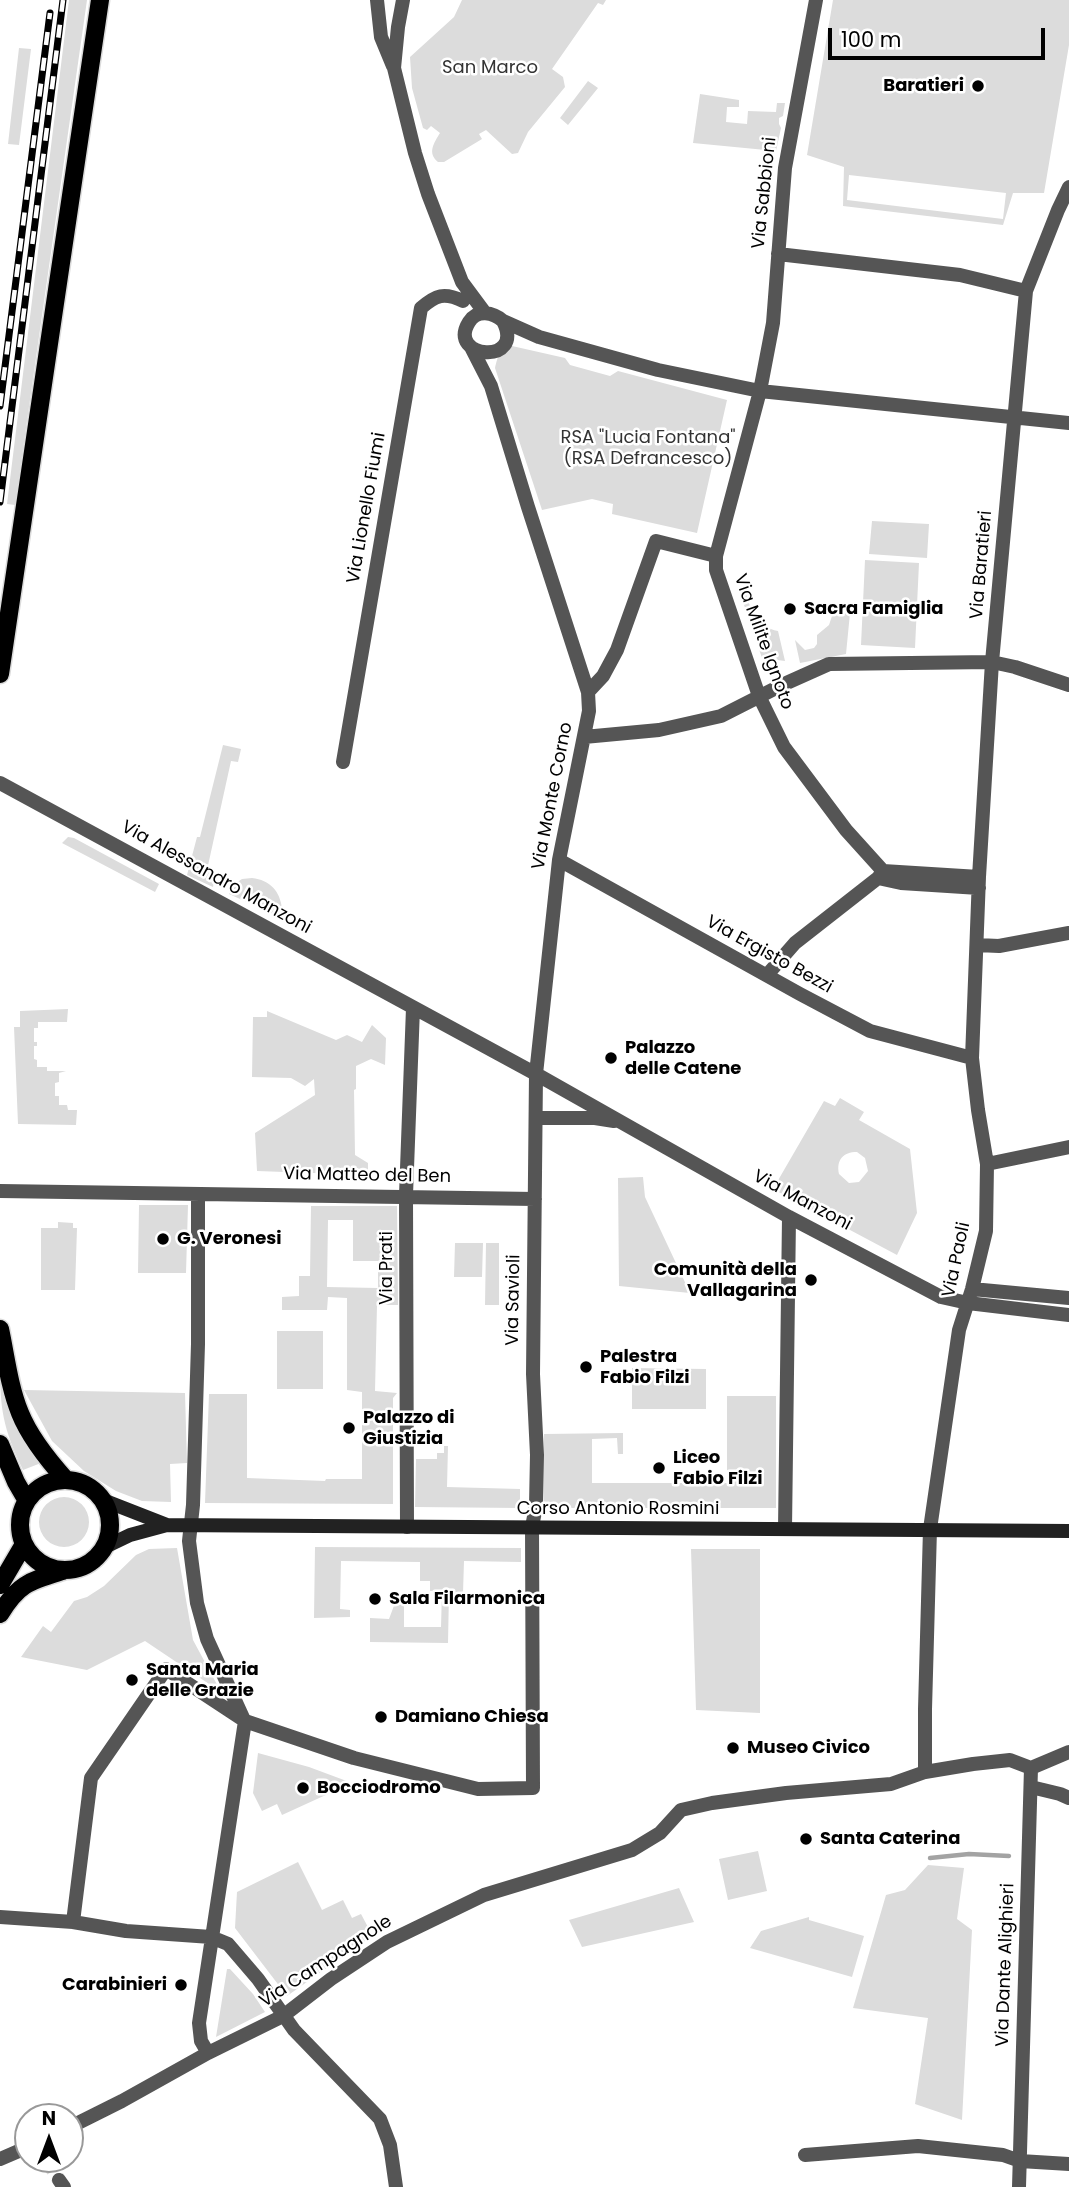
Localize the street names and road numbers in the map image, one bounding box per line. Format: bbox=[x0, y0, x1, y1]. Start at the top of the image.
street label: Via Sabbioni bbox=[748, 136, 782, 250]
street label: Via Lionello Fiumi bbox=[343, 431, 391, 585]
street label: Via Baratieri bbox=[966, 510, 998, 620]
street label: Via Milite Ignoto bbox=[728, 571, 798, 713]
street label: Via Monte Corno bbox=[528, 720, 578, 872]
street label: Via Alessandro Manzoni bbox=[117, 817, 315, 939]
street label: Via Ergisto Bezzi bbox=[702, 911, 836, 999]
street label: Via Matteo del Ben bbox=[283, 1164, 451, 1188]
street label: Via Manzoni bbox=[749, 1166, 855, 1236]
street label: Via Paoli bbox=[938, 1220, 976, 1300]
street label: Via Prati bbox=[376, 1231, 398, 1305]
street label: Via Savioli bbox=[502, 1254, 526, 1346]
street label: Corso Antonio Rosmini bbox=[517, 1498, 719, 1520]
street label: Via Dante Alighieri bbox=[992, 1883, 1020, 2047]
street label: Via Campagnole bbox=[256, 1911, 396, 2013]

